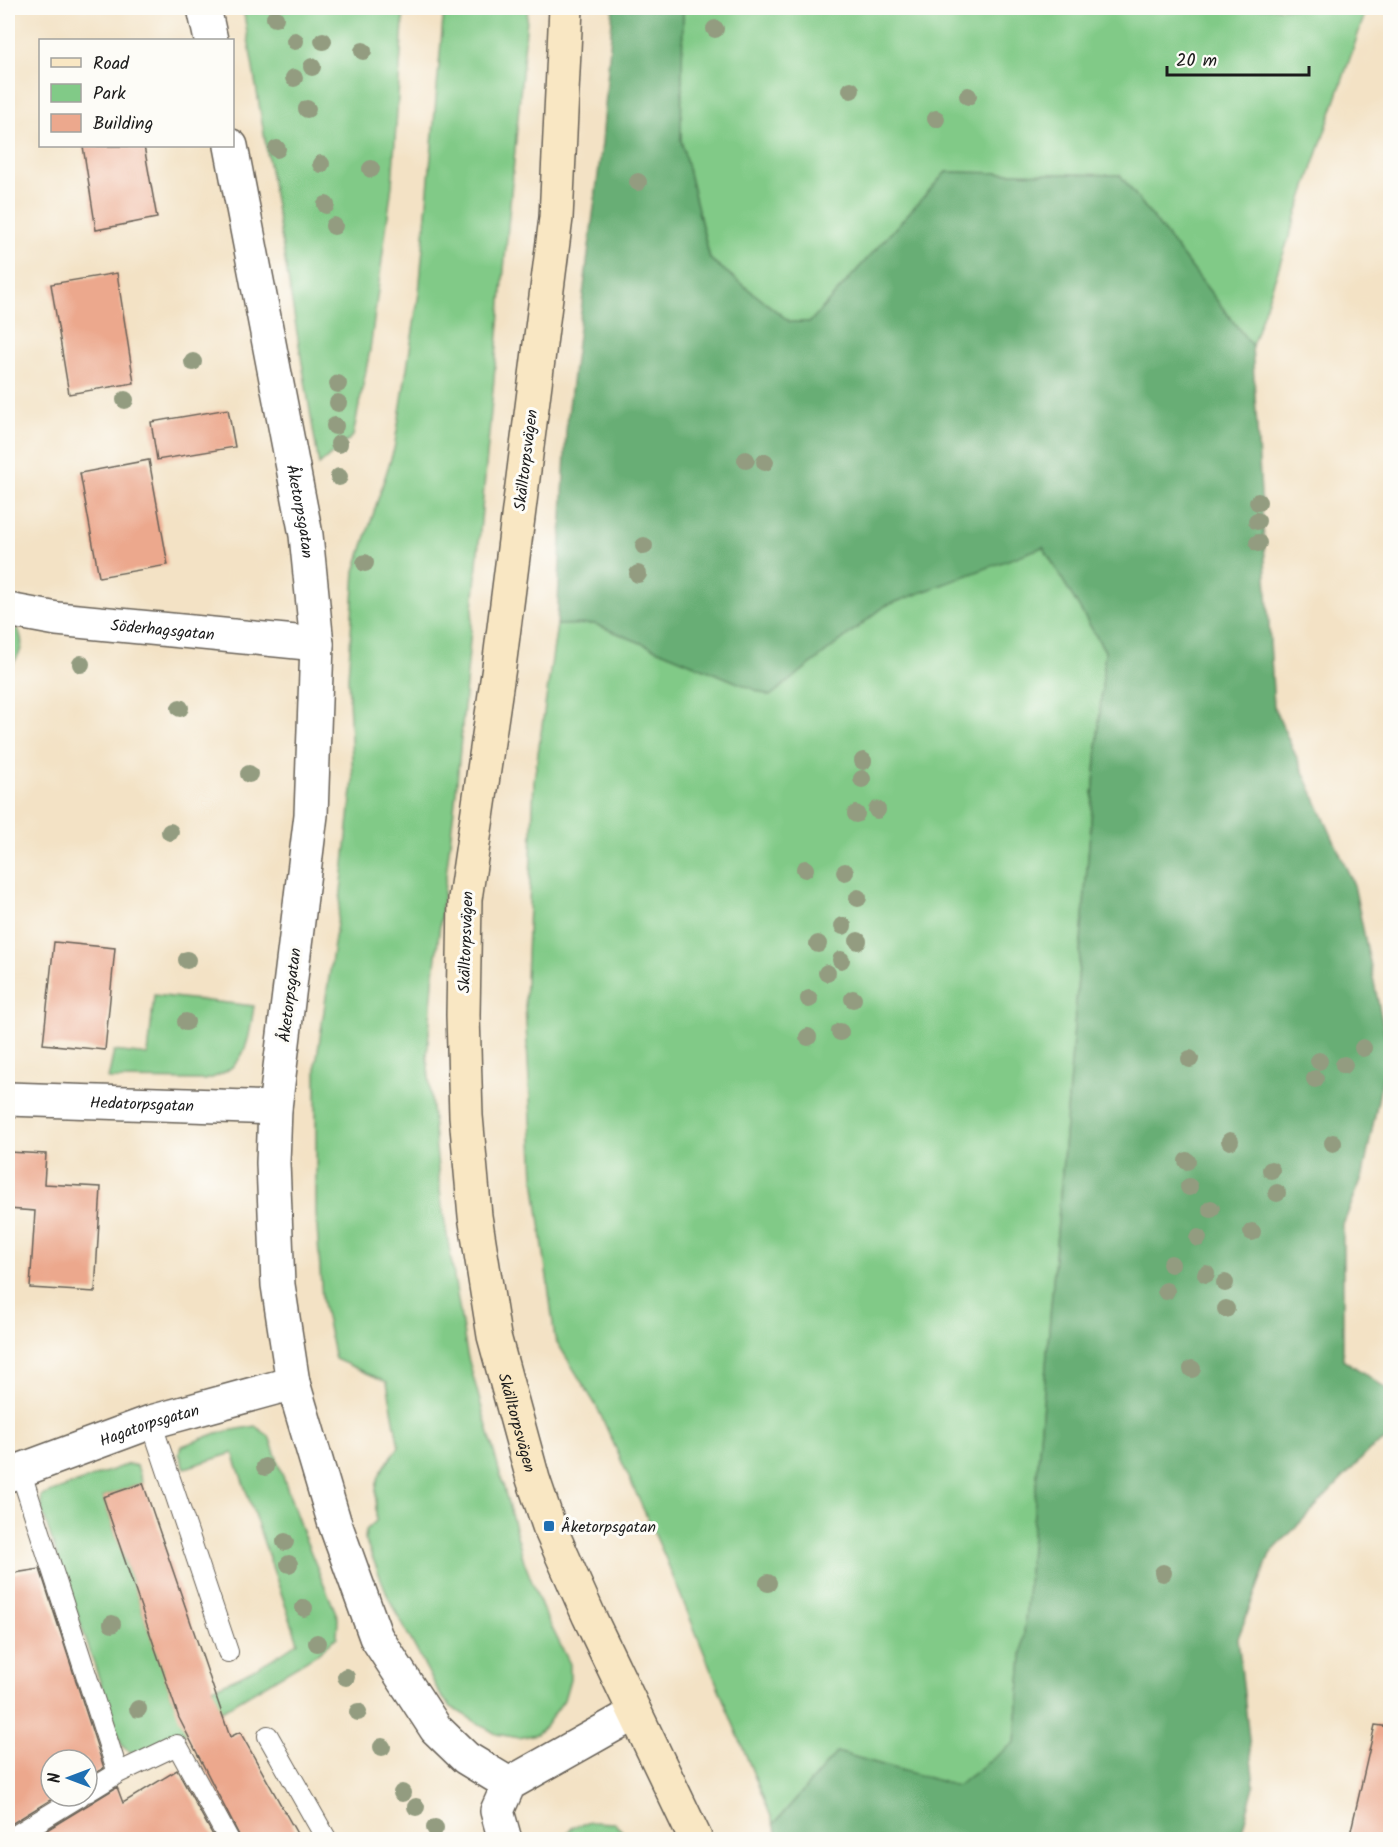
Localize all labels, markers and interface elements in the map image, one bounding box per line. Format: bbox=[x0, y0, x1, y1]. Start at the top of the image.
legend bbox=[39, 39, 234, 147]
scale bar bbox=[1167, 39, 1310, 77]
text: 20 m bbox=[1176, 47, 1217, 76]
text: Road bbox=[93, 50, 130, 79]
text: Park bbox=[93, 80, 126, 109]
text: Building bbox=[93, 110, 153, 139]
street label: Skälltorpsvägen bbox=[508, 408, 545, 512]
street label: Åketorpsgatan bbox=[279, 463, 319, 560]
street label: Söderhagsgatan bbox=[110, 613, 216, 648]
street label: Skälltorpsvägen bbox=[452, 891, 481, 994]
street label: Åketorpsgatan bbox=[272, 947, 309, 1044]
street label: Hedatorpsgatan bbox=[89, 1091, 194, 1119]
street label: Skälltorpsvägen bbox=[491, 1370, 542, 1476]
street label: Hagatorpsgatan bbox=[96, 1398, 202, 1454]
place label: Åketorpsgatan bbox=[561, 1515, 656, 1540]
marker: Åketorpsgatan bbox=[542, 1519, 556, 1533]
north arrow bbox=[39, 1748, 99, 1808]
text: N bbox=[43, 1773, 68, 1783]

